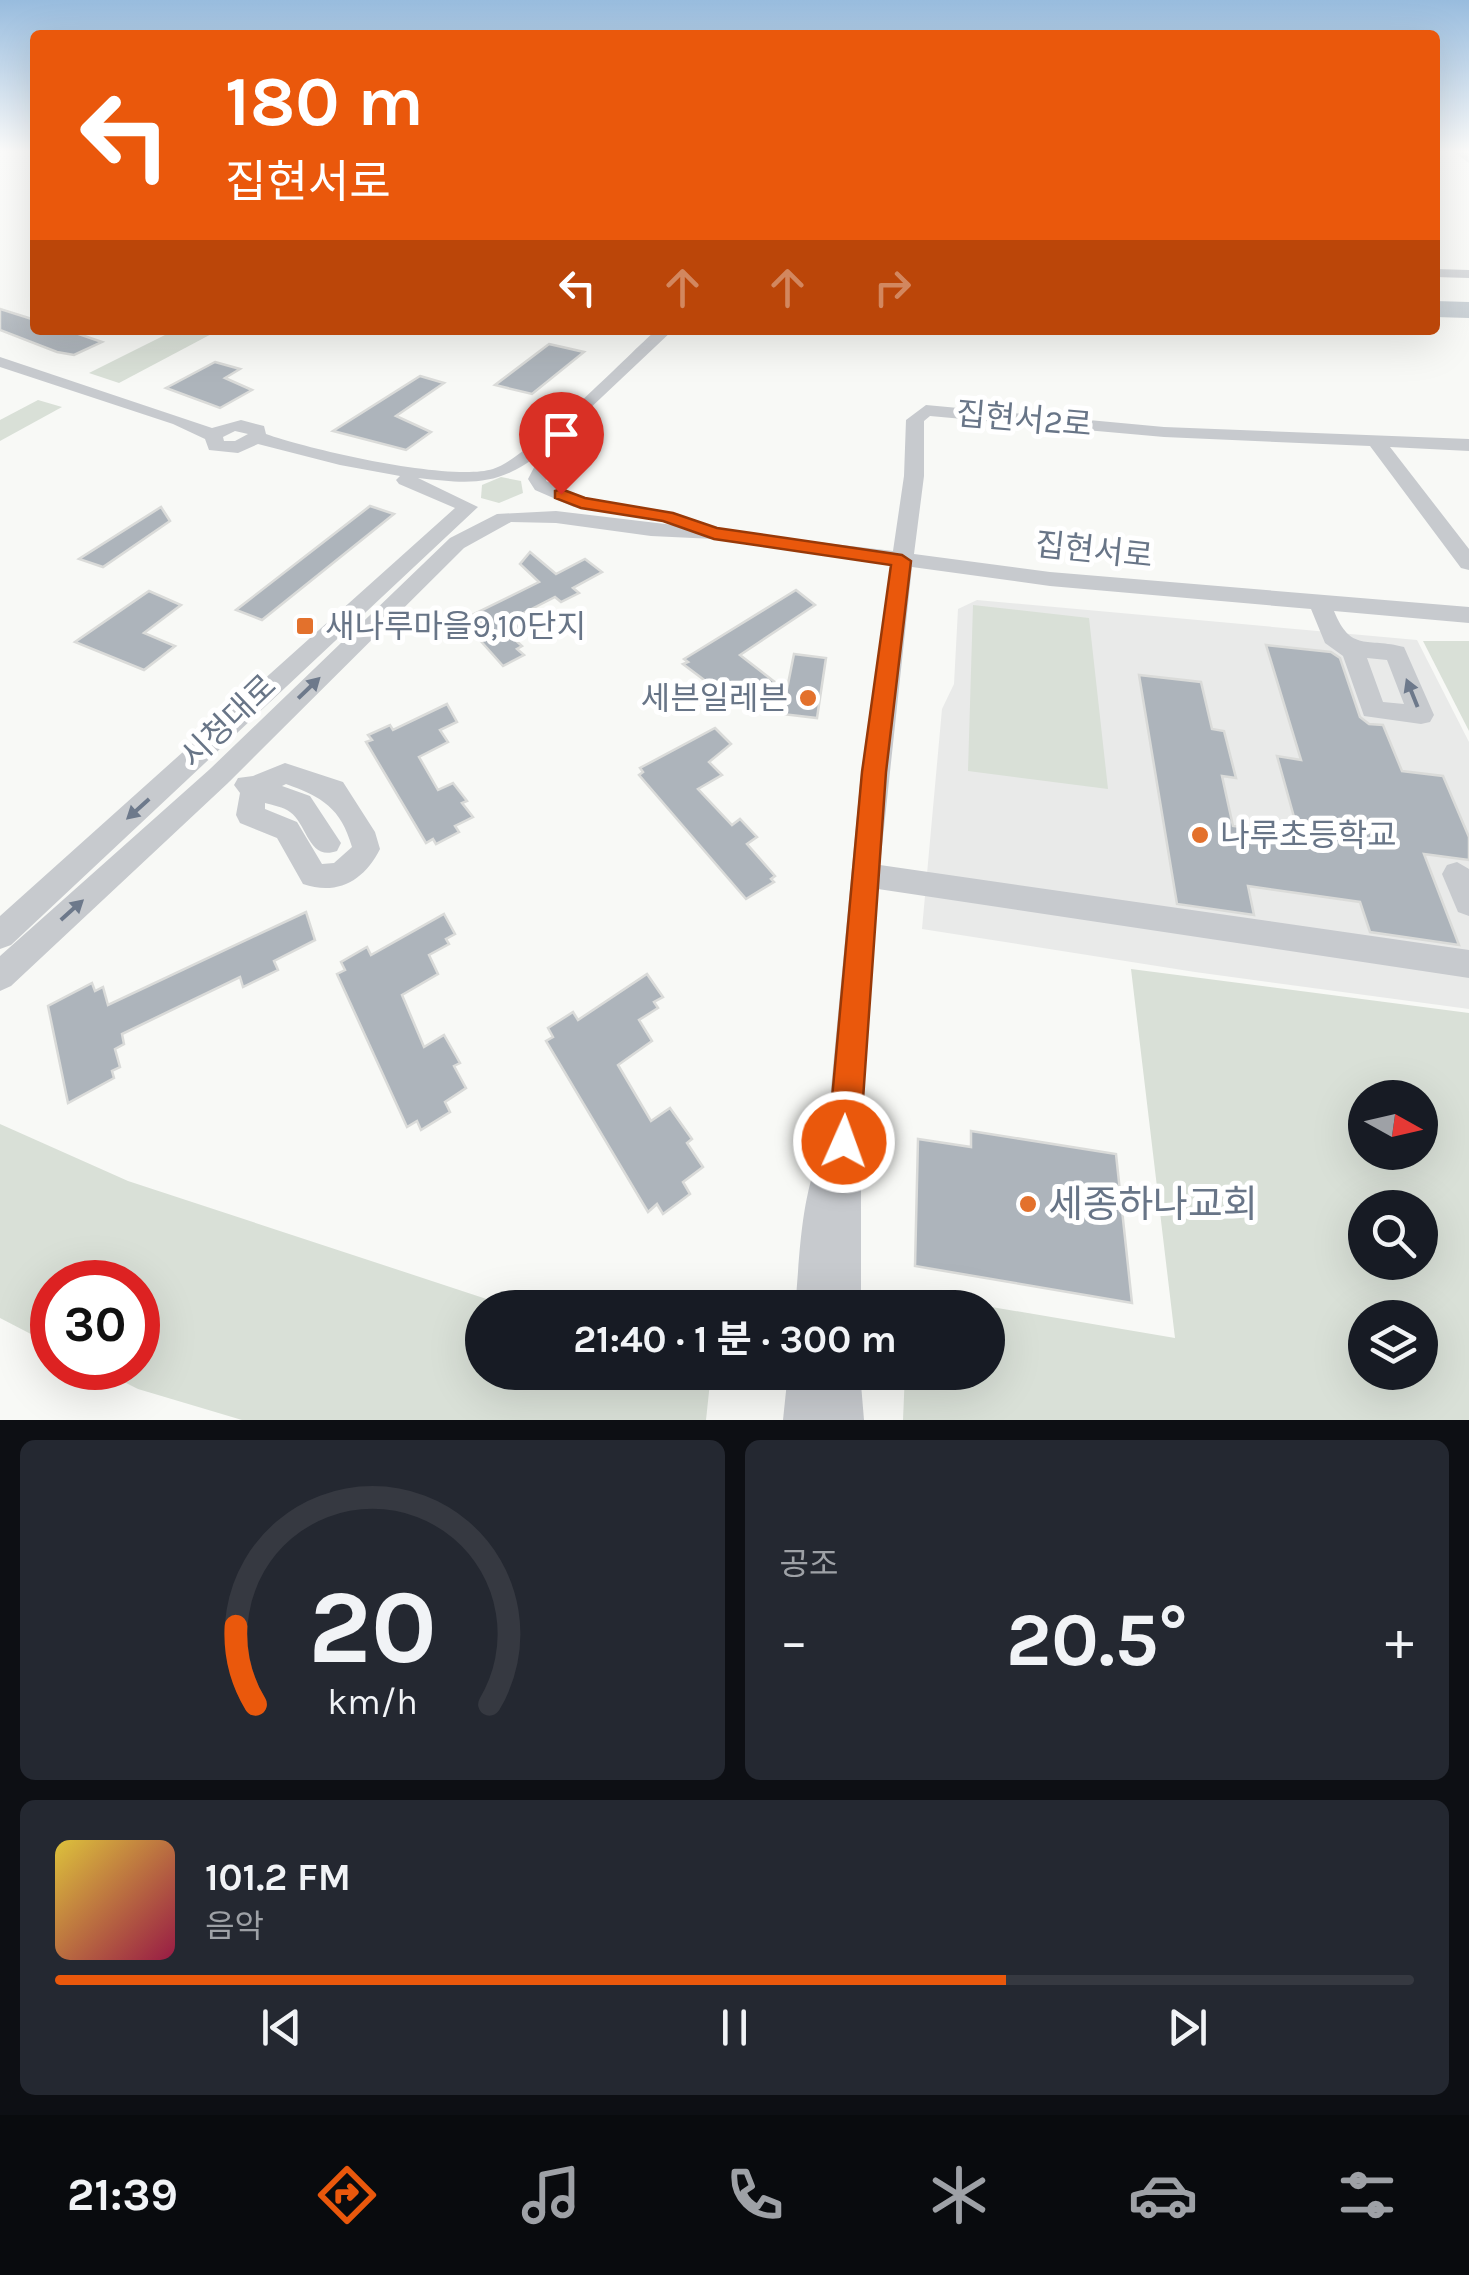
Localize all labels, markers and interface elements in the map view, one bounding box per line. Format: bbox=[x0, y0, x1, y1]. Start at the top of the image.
text: 180 m bbox=[225, 61, 424, 143]
icon: left bbox=[60, 70, 190, 200]
text: 집현서로 bbox=[225, 156, 391, 208]
icon: left bbox=[550, 260, 605, 315]
icon: ahead bbox=[655, 260, 710, 315]
icon: ahead bbox=[760, 260, 815, 315]
icon: right bbox=[865, 260, 920, 315]
pin bbox=[519, 392, 604, 495]
street label: 집현서2로 bbox=[954, 395, 1093, 444]
icon: arrive bbox=[534, 407, 589, 462]
street label: 집현서로 bbox=[1033, 526, 1154, 575]
place label: 새나루마을9,10단지 bbox=[325, 608, 586, 645]
marker: 새나루마을9,10단지 bbox=[294, 615, 316, 637]
street label: 시청대로 bbox=[173, 667, 284, 776]
one-way arrow bbox=[296, 677, 320, 700]
one-way arrow bbox=[1403, 678, 1419, 708]
place label: 세븐일레븐 bbox=[641, 680, 788, 717]
marker: 세븐일레븐 bbox=[797, 687, 819, 709]
one-way arrow bbox=[126, 797, 150, 820]
place label: 나루초등학교 bbox=[1220, 817, 1397, 854]
marker: 나루초등학교 bbox=[1189, 824, 1211, 846]
one-way arrow bbox=[59, 900, 84, 922]
north arrow bbox=[1348, 1080, 1438, 1170]
map controls bbox=[1348, 1080, 1438, 1390]
position arrow bbox=[792, 1090, 896, 1194]
place label: 세종하나교회 bbox=[1048, 1182, 1258, 1227]
button: search bbox=[1348, 1190, 1438, 1280]
marker: 세종하나교회 bbox=[1017, 1193, 1039, 1215]
speed limit sign: 30 bbox=[30, 1260, 160, 1390]
button: layers bbox=[1348, 1300, 1438, 1390]
text: 21:40 · 1 분 · 300 m bbox=[573, 1317, 897, 1362]
text: 공조 bbox=[780, 1546, 838, 1583]
text: 20 bbox=[308, 1567, 437, 1688]
text: 20.5° bbox=[1006, 1596, 1188, 1684]
text: − bbox=[780, 1609, 808, 1673]
text: + bbox=[1385, 1609, 1414, 1673]
text: km/h bbox=[327, 1681, 418, 1723]
text: 101.2 FM bbox=[205, 1855, 351, 1900]
text: 음악 bbox=[205, 1908, 264, 1945]
icon: previous bbox=[254, 2000, 309, 2055]
icon: pause bbox=[707, 2000, 762, 2055]
icon: next bbox=[1160, 2000, 1215, 2055]
icon: directions bbox=[312, 2160, 382, 2230]
icon: music bbox=[516, 2160, 586, 2230]
icon: phone bbox=[720, 2160, 790, 2230]
icon: climate bbox=[924, 2160, 994, 2230]
icon: car bbox=[1128, 2160, 1198, 2230]
icon: filters bbox=[1332, 2160, 1402, 2230]
text: 21:39 bbox=[67, 2169, 178, 2221]

